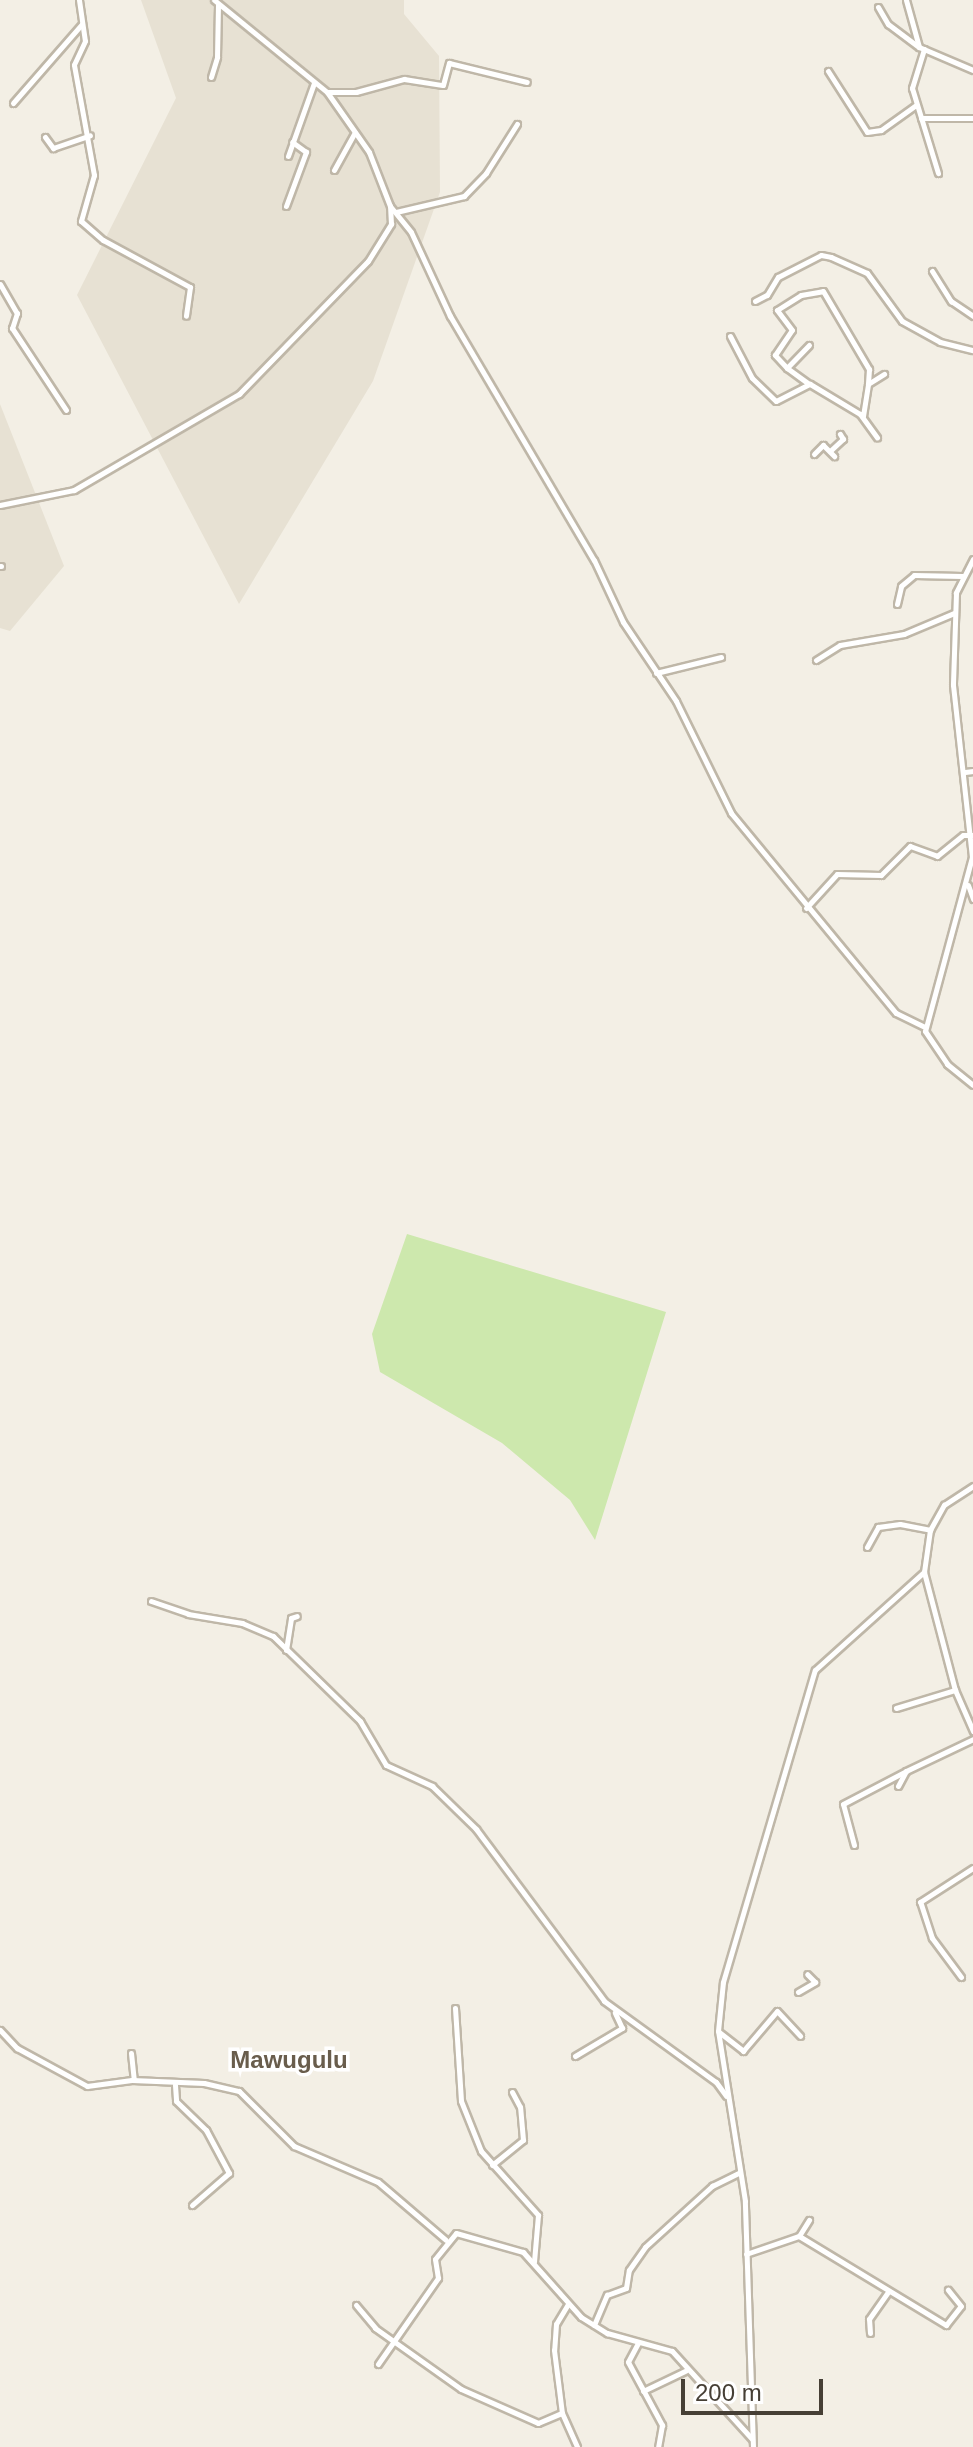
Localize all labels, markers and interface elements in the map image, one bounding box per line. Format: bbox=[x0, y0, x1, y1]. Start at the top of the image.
district label: Mawugulu bbox=[230, 2046, 348, 2074]
scale bar bbox=[685, 2363, 827, 2413]
text: 200 m bbox=[695, 2379, 762, 2406]

